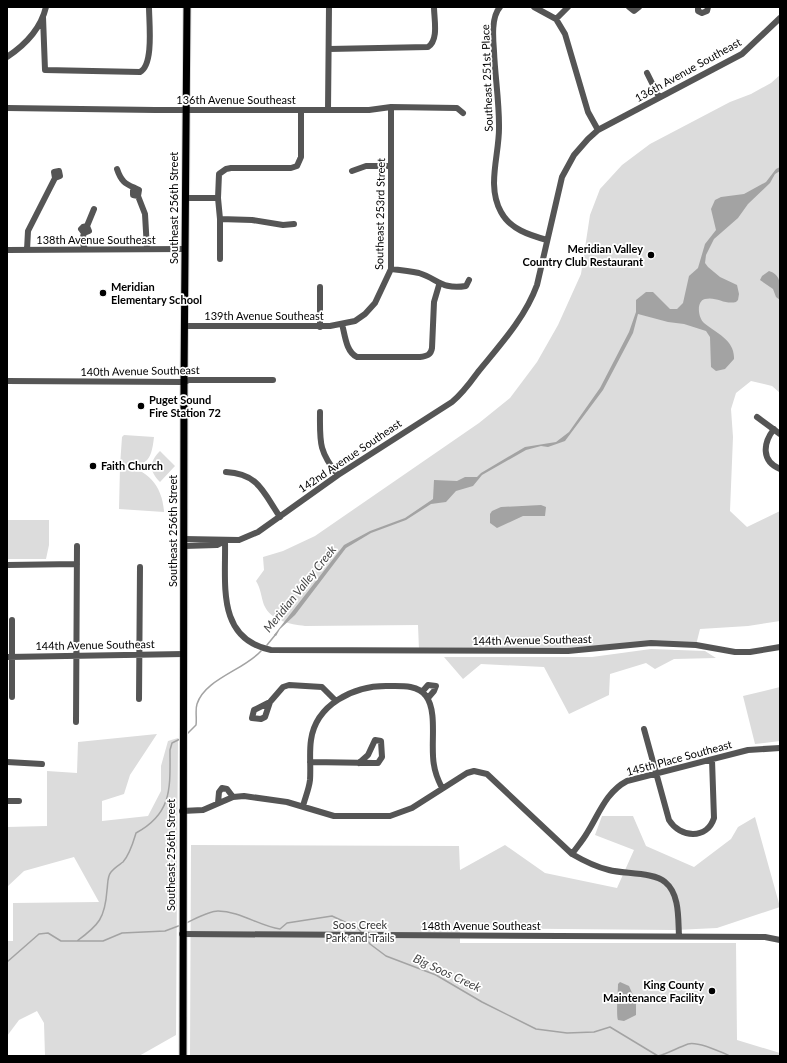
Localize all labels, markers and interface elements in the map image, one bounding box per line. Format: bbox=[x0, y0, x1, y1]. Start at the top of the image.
street label: Southeast 251st Place bbox=[478, 24, 495, 132]
street label: 136th Avenue Southeast bbox=[632, 35, 743, 104]
street label: 136th Avenue Southeast bbox=[176, 93, 296, 106]
street label: Southeast 256th Street bbox=[167, 152, 180, 264]
street label: Southeast 253rd Street bbox=[372, 158, 387, 270]
street label: 138th Avenue Southeast bbox=[36, 233, 156, 246]
place label: Meridian Valley Country Club Restaurant bbox=[523, 242, 644, 268]
marker: Meridian Valley Country Club Restaurant bbox=[646, 250, 656, 260]
place label: Meridian Elementary School bbox=[111, 280, 202, 306]
marker: Meridian Elementary School bbox=[98, 288, 108, 298]
street label: 139th Avenue Southeast bbox=[204, 309, 324, 322]
street label: 140th Avenue Southeast bbox=[80, 363, 200, 378]
place label: Puget Sound Fire Station 72 bbox=[149, 393, 221, 419]
marker: Puget Sound Fire Station 72 bbox=[136, 401, 146, 411]
street label: 142nd Avenue Southeast bbox=[296, 416, 404, 495]
place label: Faith Church bbox=[101, 459, 163, 472]
marker: Faith Church bbox=[88, 461, 98, 471]
street label: Southeast 256th Street bbox=[166, 475, 179, 587]
water label: Meridian Valley Creek bbox=[260, 542, 339, 635]
street label: 144th Avenue Southeast bbox=[472, 632, 592, 647]
street label: 144th Avenue Southeast bbox=[35, 637, 155, 652]
street label: 145th Place Southeast bbox=[625, 737, 733, 778]
street label: Southeast 256th Street bbox=[164, 799, 177, 911]
park label: Soos Creek Park and Trails bbox=[325, 918, 395, 944]
street label: 148th Avenue Southeast bbox=[421, 919, 541, 932]
water label: Big Soos Creek bbox=[411, 950, 484, 995]
place label: King County Maintenance Facility bbox=[603, 978, 704, 1004]
marker: King County Maintenance Facility bbox=[707, 986, 717, 996]

